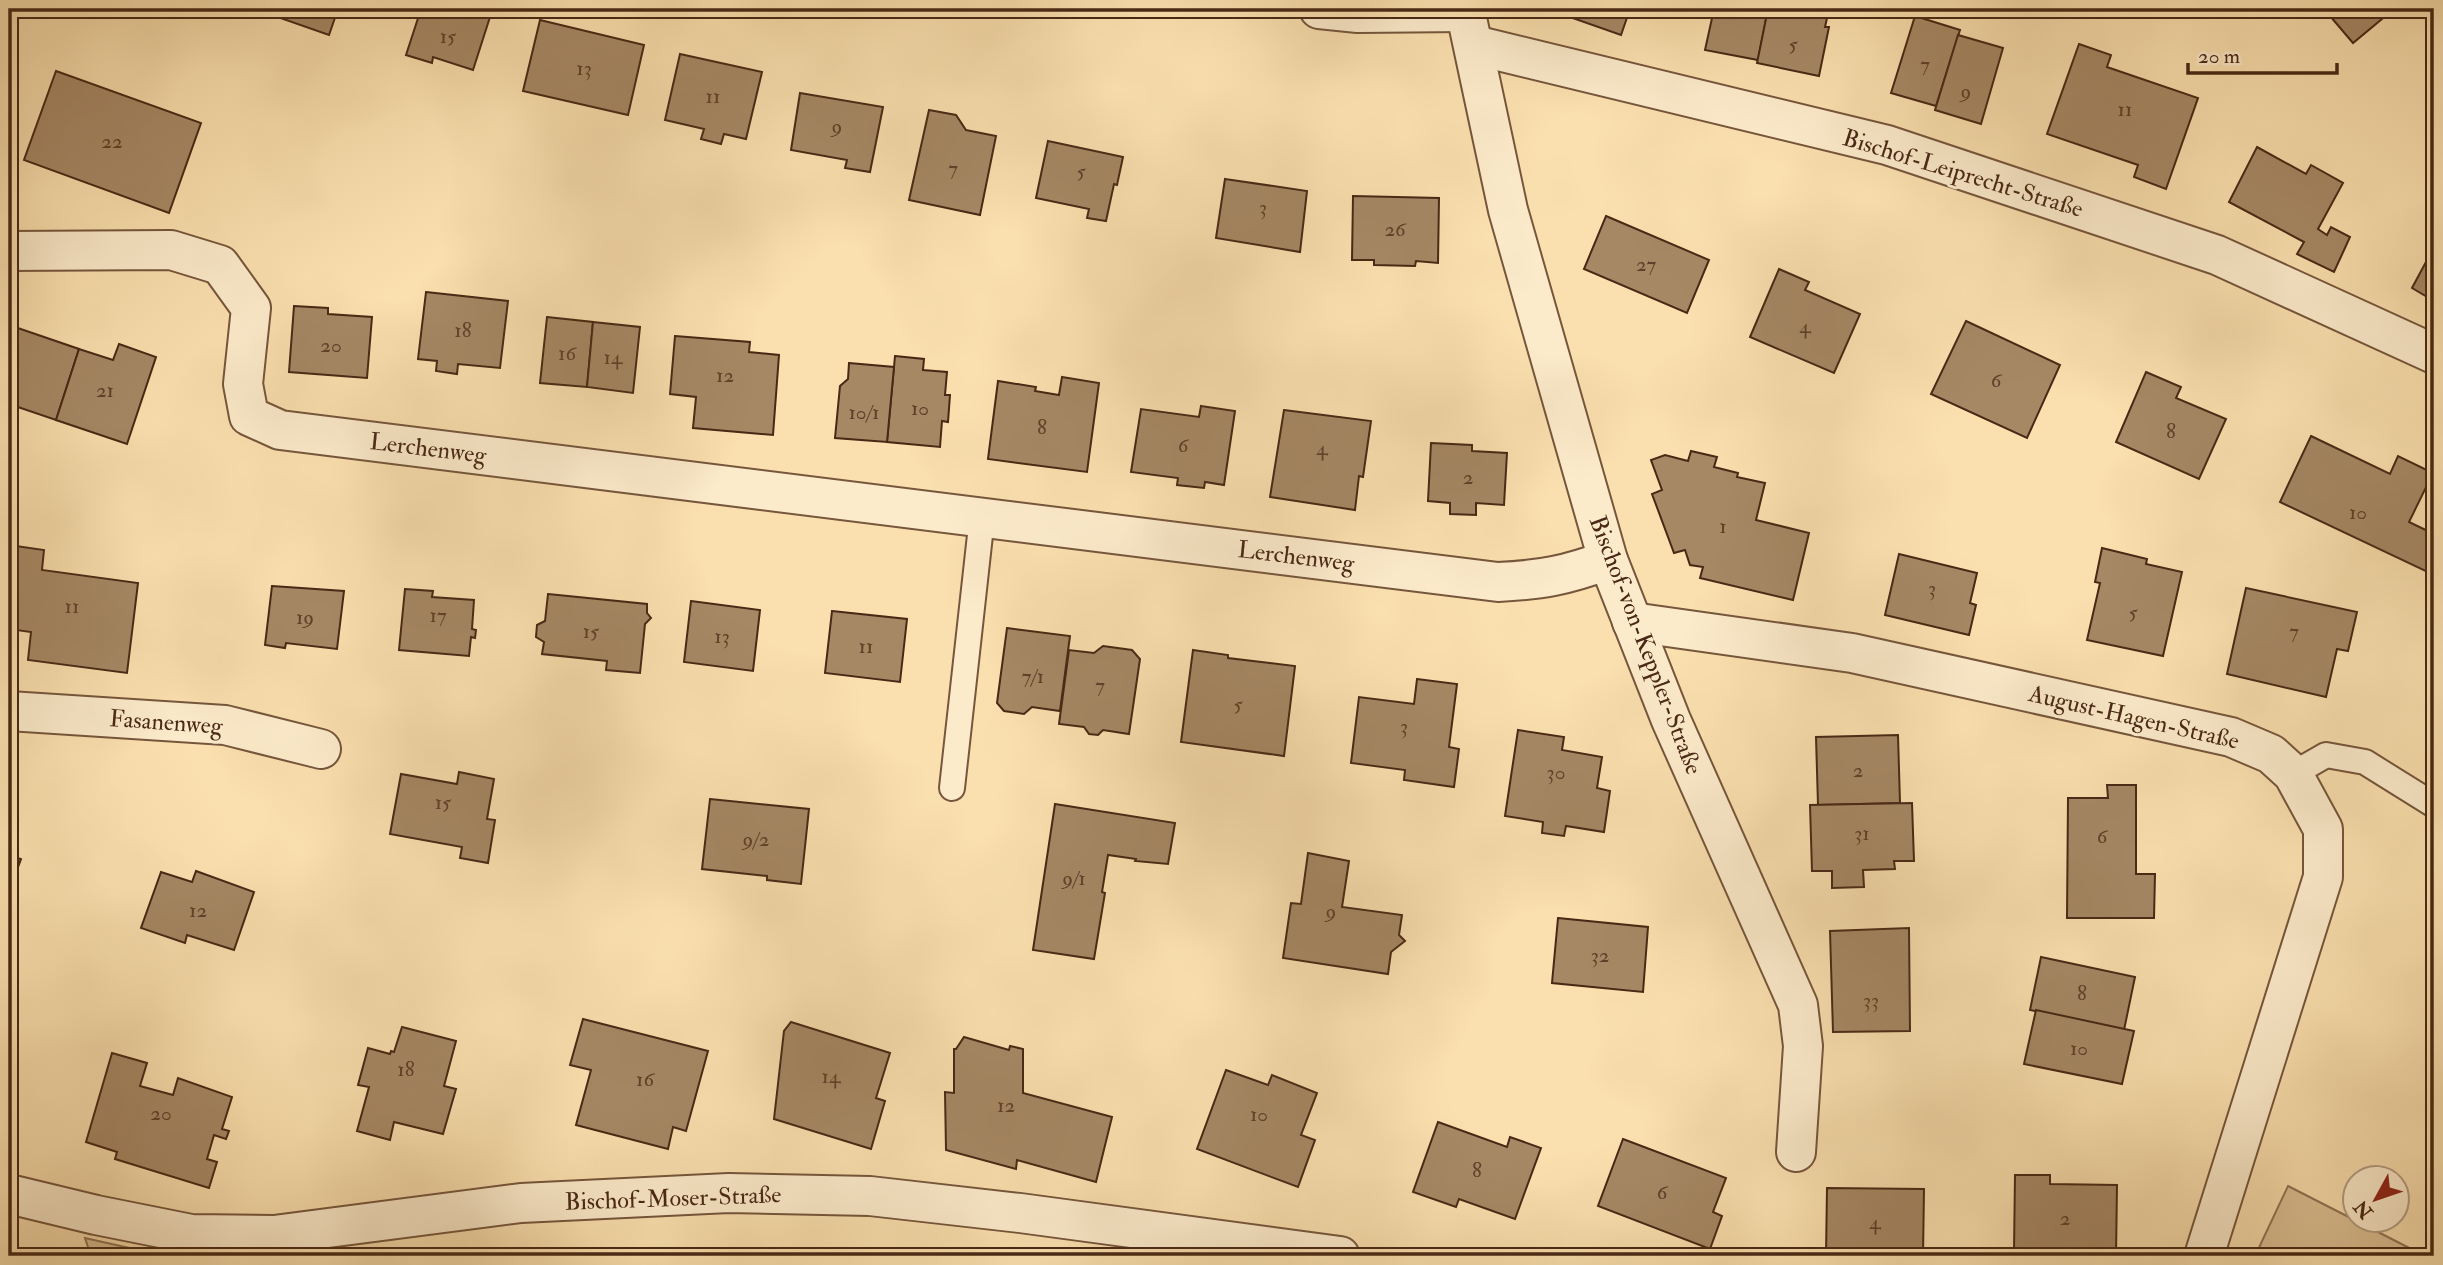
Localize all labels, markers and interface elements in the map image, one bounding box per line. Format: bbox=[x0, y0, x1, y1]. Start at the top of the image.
house number: 15 bbox=[440, 23, 457, 50]
house number: 5 bbox=[1788, 31, 1798, 58]
scale bar bbox=[2188, 32, 2336, 76]
text: 20 m bbox=[2198, 43, 2240, 70]
house number: 7 bbox=[1920, 51, 1930, 78]
house number: 13 bbox=[576, 55, 592, 82]
house number: 9 bbox=[1959, 78, 1971, 105]
house number: 11 bbox=[706, 83, 721, 110]
house number: 11 bbox=[2118, 96, 2133, 123]
house number: 9 bbox=[830, 113, 842, 140]
street label: Bischof-Leiprecht-Straße bbox=[1839, 122, 2087, 225]
house number: 22 bbox=[101, 128, 123, 155]
house number: 7 bbox=[948, 155, 958, 182]
house number: 5 bbox=[1076, 158, 1086, 185]
house number: 3 bbox=[1259, 194, 1267, 221]
house number: 26 bbox=[1384, 216, 1407, 243]
house number: 27 bbox=[1636, 251, 1656, 278]
house number: 4 bbox=[1799, 313, 1812, 340]
house number: 18 bbox=[454, 317, 472, 344]
house number: 20 bbox=[320, 332, 342, 359]
house number: 16 bbox=[558, 340, 577, 367]
house number: 14 bbox=[604, 344, 624, 371]
house number: 12 bbox=[716, 362, 734, 389]
house number: 6 bbox=[1991, 367, 2003, 394]
house number: 21 bbox=[96, 377, 114, 404]
house number: 10 bbox=[911, 395, 929, 422]
house number: 10/1 bbox=[848, 399, 880, 426]
house number: 8 bbox=[1037, 414, 1047, 441]
house number: 8 bbox=[2166, 418, 2176, 445]
street label: Lerchenweg bbox=[368, 426, 489, 471]
house number: 6 bbox=[1178, 432, 1190, 459]
house number: 4 bbox=[1316, 435, 1329, 462]
house number: 2 bbox=[1463, 464, 1473, 491]
house number: 10 bbox=[2349, 499, 2367, 526]
street label: Bischof-von-Keppler-Straße bbox=[1582, 511, 1709, 779]
house number: 1 bbox=[1719, 513, 1727, 540]
street label: Lerchenweg bbox=[1236, 534, 1357, 579]
house number: 3 bbox=[1928, 575, 1936, 602]
house number: 11 bbox=[65, 593, 80, 620]
house number: 5 bbox=[2128, 599, 2138, 626]
house number: 17 bbox=[429, 602, 447, 629]
house number: 19 bbox=[296, 604, 314, 631]
house number: 15 bbox=[583, 618, 600, 645]
house number: 7 bbox=[2289, 618, 2299, 645]
house number: 13 bbox=[714, 623, 730, 650]
house number: 11 bbox=[859, 633, 874, 660]
house number: 7/1 bbox=[1022, 663, 1044, 690]
house number: 7 bbox=[1095, 672, 1105, 699]
street label: August-Hagen-Straße bbox=[2025, 678, 2242, 757]
house number: 5 bbox=[1233, 691, 1243, 718]
street label: Fasanenweg bbox=[108, 703, 225, 742]
house number: 3 bbox=[1400, 713, 1408, 740]
house number: 2 bbox=[1853, 757, 1863, 784]
house number: 30 bbox=[1547, 759, 1565, 786]
house number: 15 bbox=[435, 789, 452, 816]
house number: 31 bbox=[1854, 820, 1870, 847]
house number: 6 bbox=[2097, 823, 2109, 850]
house number: 9/2 bbox=[741, 826, 769, 853]
house number: 9/1 bbox=[1060, 865, 1086, 892]
house number: 12 bbox=[189, 897, 207, 924]
house number: 9 bbox=[1324, 898, 1336, 925]
house number: 32 bbox=[1591, 942, 1609, 969]
house number: 8 bbox=[2077, 980, 2087, 1007]
house number: 33 bbox=[1863, 987, 1879, 1014]
house number: 10 bbox=[2070, 1035, 2088, 1062]
house number: 18 bbox=[397, 1056, 415, 1083]
house number: 14 bbox=[822, 1063, 842, 1090]
house number: 16 bbox=[636, 1066, 655, 1093]
house number: 12 bbox=[997, 1092, 1015, 1119]
house number: 20 bbox=[150, 1100, 172, 1127]
house number: 10 bbox=[1250, 1101, 1268, 1128]
house number: 8 bbox=[1472, 1157, 1482, 1184]
north arrow bbox=[2342, 1164, 2412, 1234]
street label: Bischof-Moser-Straße bbox=[564, 1179, 782, 1218]
house number: 6 bbox=[1657, 1179, 1669, 1206]
text: N bbox=[2348, 1194, 2379, 1224]
house number: 2 bbox=[2060, 1205, 2070, 1232]
house number: 4 bbox=[1869, 1209, 1882, 1236]

